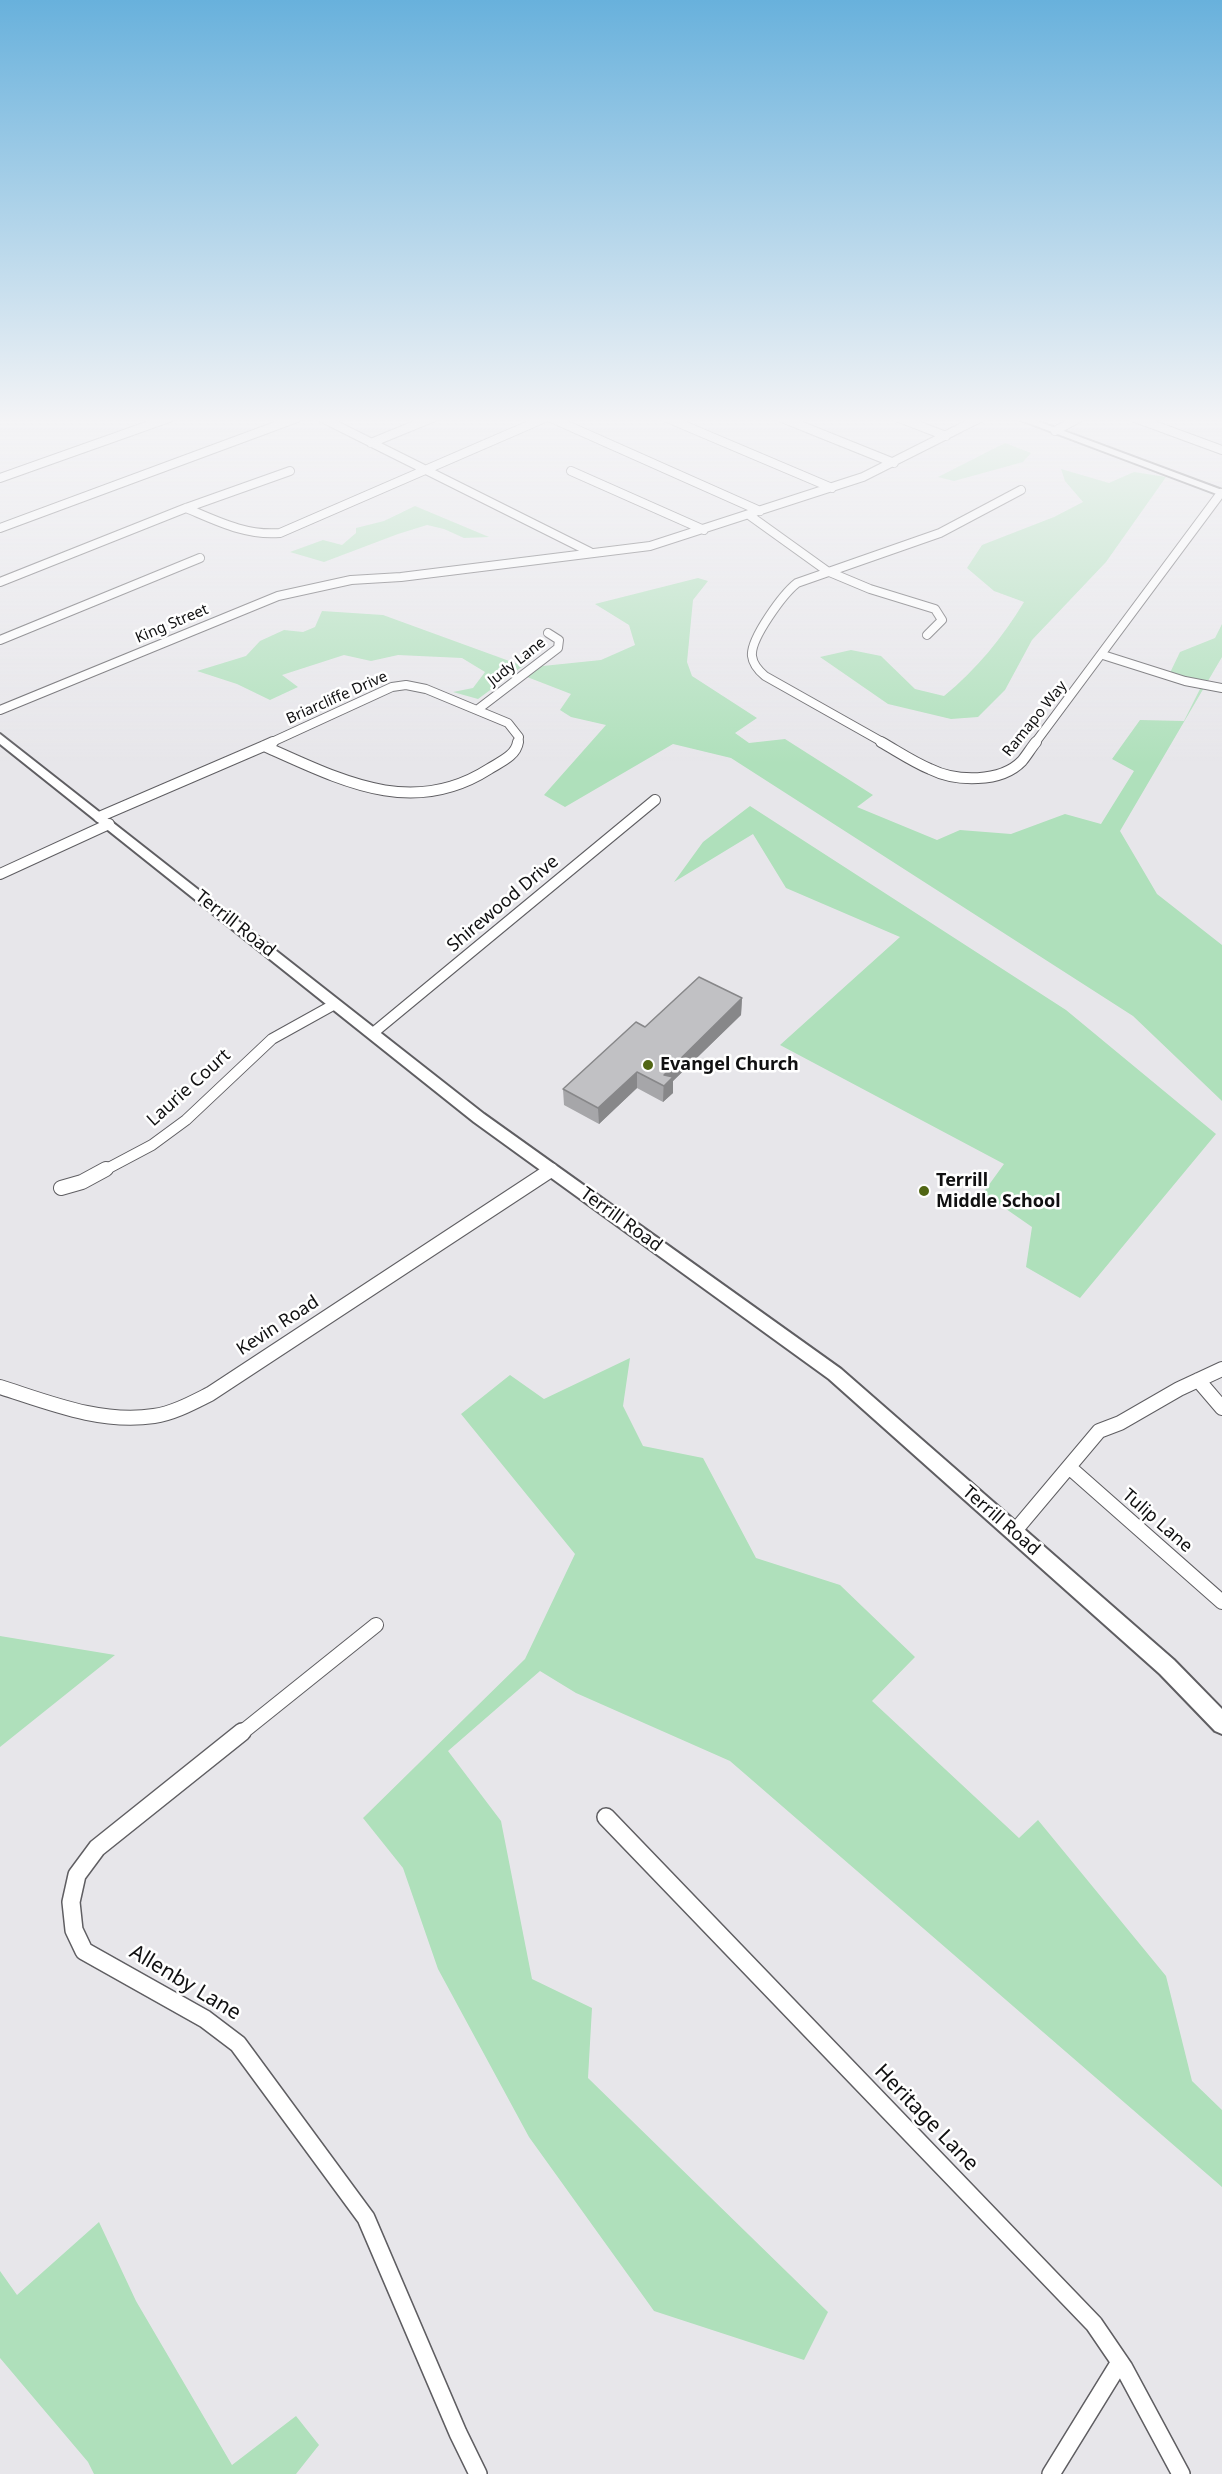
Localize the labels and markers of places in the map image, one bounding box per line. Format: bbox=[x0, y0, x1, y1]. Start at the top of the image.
place label: Evangel Church bbox=[660, 1054, 799, 1076]
marker: Evangel Church bbox=[641, 1058, 655, 1072]
place label: Terrill Middle School bbox=[936, 1170, 1061, 1212]
marker: Terrill Middle School bbox=[917, 1184, 931, 1198]

